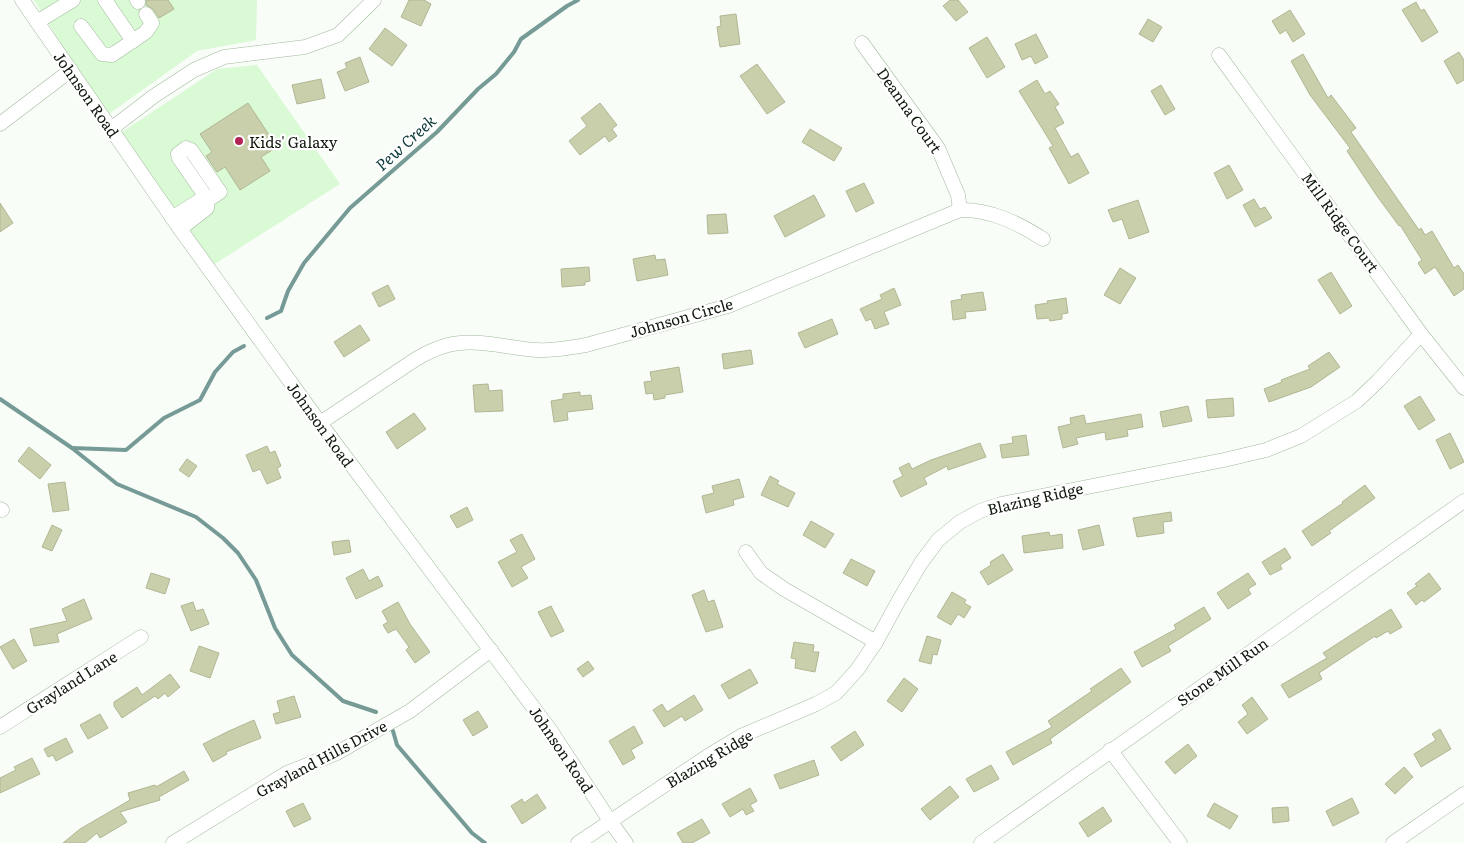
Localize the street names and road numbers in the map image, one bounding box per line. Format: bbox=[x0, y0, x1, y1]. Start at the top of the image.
street label: Johnson Road bbox=[49, 46, 125, 142]
street label: Deanna Court bbox=[872, 63, 948, 157]
street label: Mill Ridge Court bbox=[1297, 167, 1385, 277]
street label: Johnson Circle bbox=[627, 291, 736, 343]
street label: Johnson Road bbox=[282, 377, 360, 471]
street label: Blazing Ridge bbox=[985, 476, 1085, 520]
street label: Stone Mill Run bbox=[1172, 631, 1272, 711]
street label: Grayland Lane bbox=[21, 645, 121, 719]
street label: Johnson Road bbox=[524, 701, 600, 797]
street label: Grayland Hills Drive bbox=[251, 714, 391, 802]
street label: Blazing Ridge bbox=[661, 723, 757, 793]

